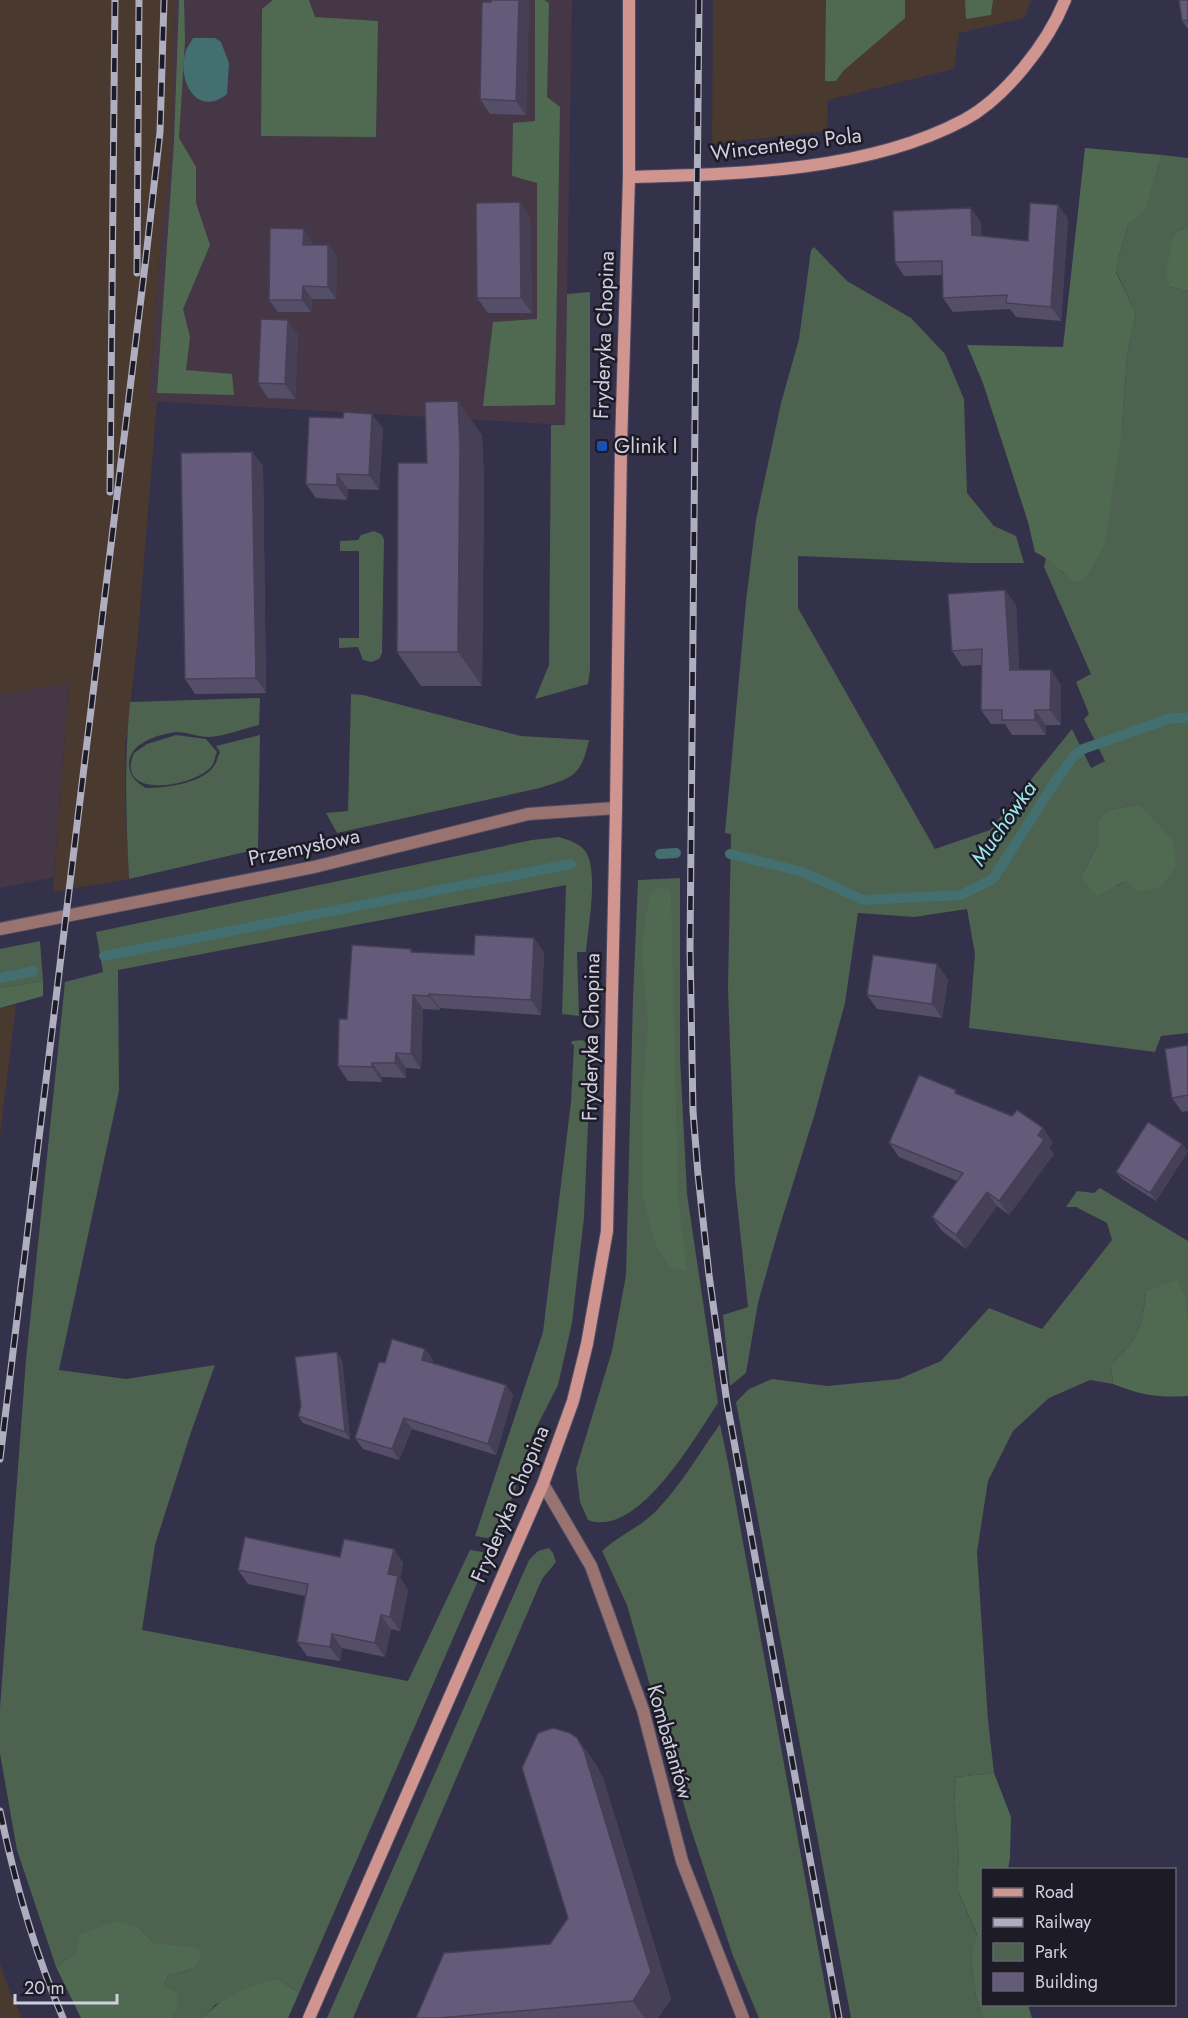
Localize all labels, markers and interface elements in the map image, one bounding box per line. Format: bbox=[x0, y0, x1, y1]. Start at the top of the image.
street label: Wincentego Pola bbox=[709, 120, 863, 168]
street label: Fryderyka Chopina bbox=[586, 250, 622, 420]
place label: Glinik I bbox=[614, 431, 678, 461]
marker: Glinik I bbox=[595, 439, 609, 453]
water label: Muchówka bbox=[962, 774, 1044, 872]
street label: Przemysłowa bbox=[245, 821, 363, 873]
street label: Fryderyka Chopina bbox=[575, 953, 607, 1121]
street label: Fryderyka Chopina bbox=[463, 1421, 557, 1587]
street label: Kombatantów bbox=[639, 1681, 701, 1803]
legend bbox=[981, 1868, 1176, 2006]
text: Road bbox=[1035, 1879, 1074, 1905]
text: Railway bbox=[1035, 1909, 1091, 1935]
text: Park bbox=[1035, 1939, 1067, 1965]
scale bar bbox=[15, 1967, 117, 2005]
text: Building bbox=[1035, 1969, 1098, 1995]
text: 20 m bbox=[24, 1975, 64, 2001]

